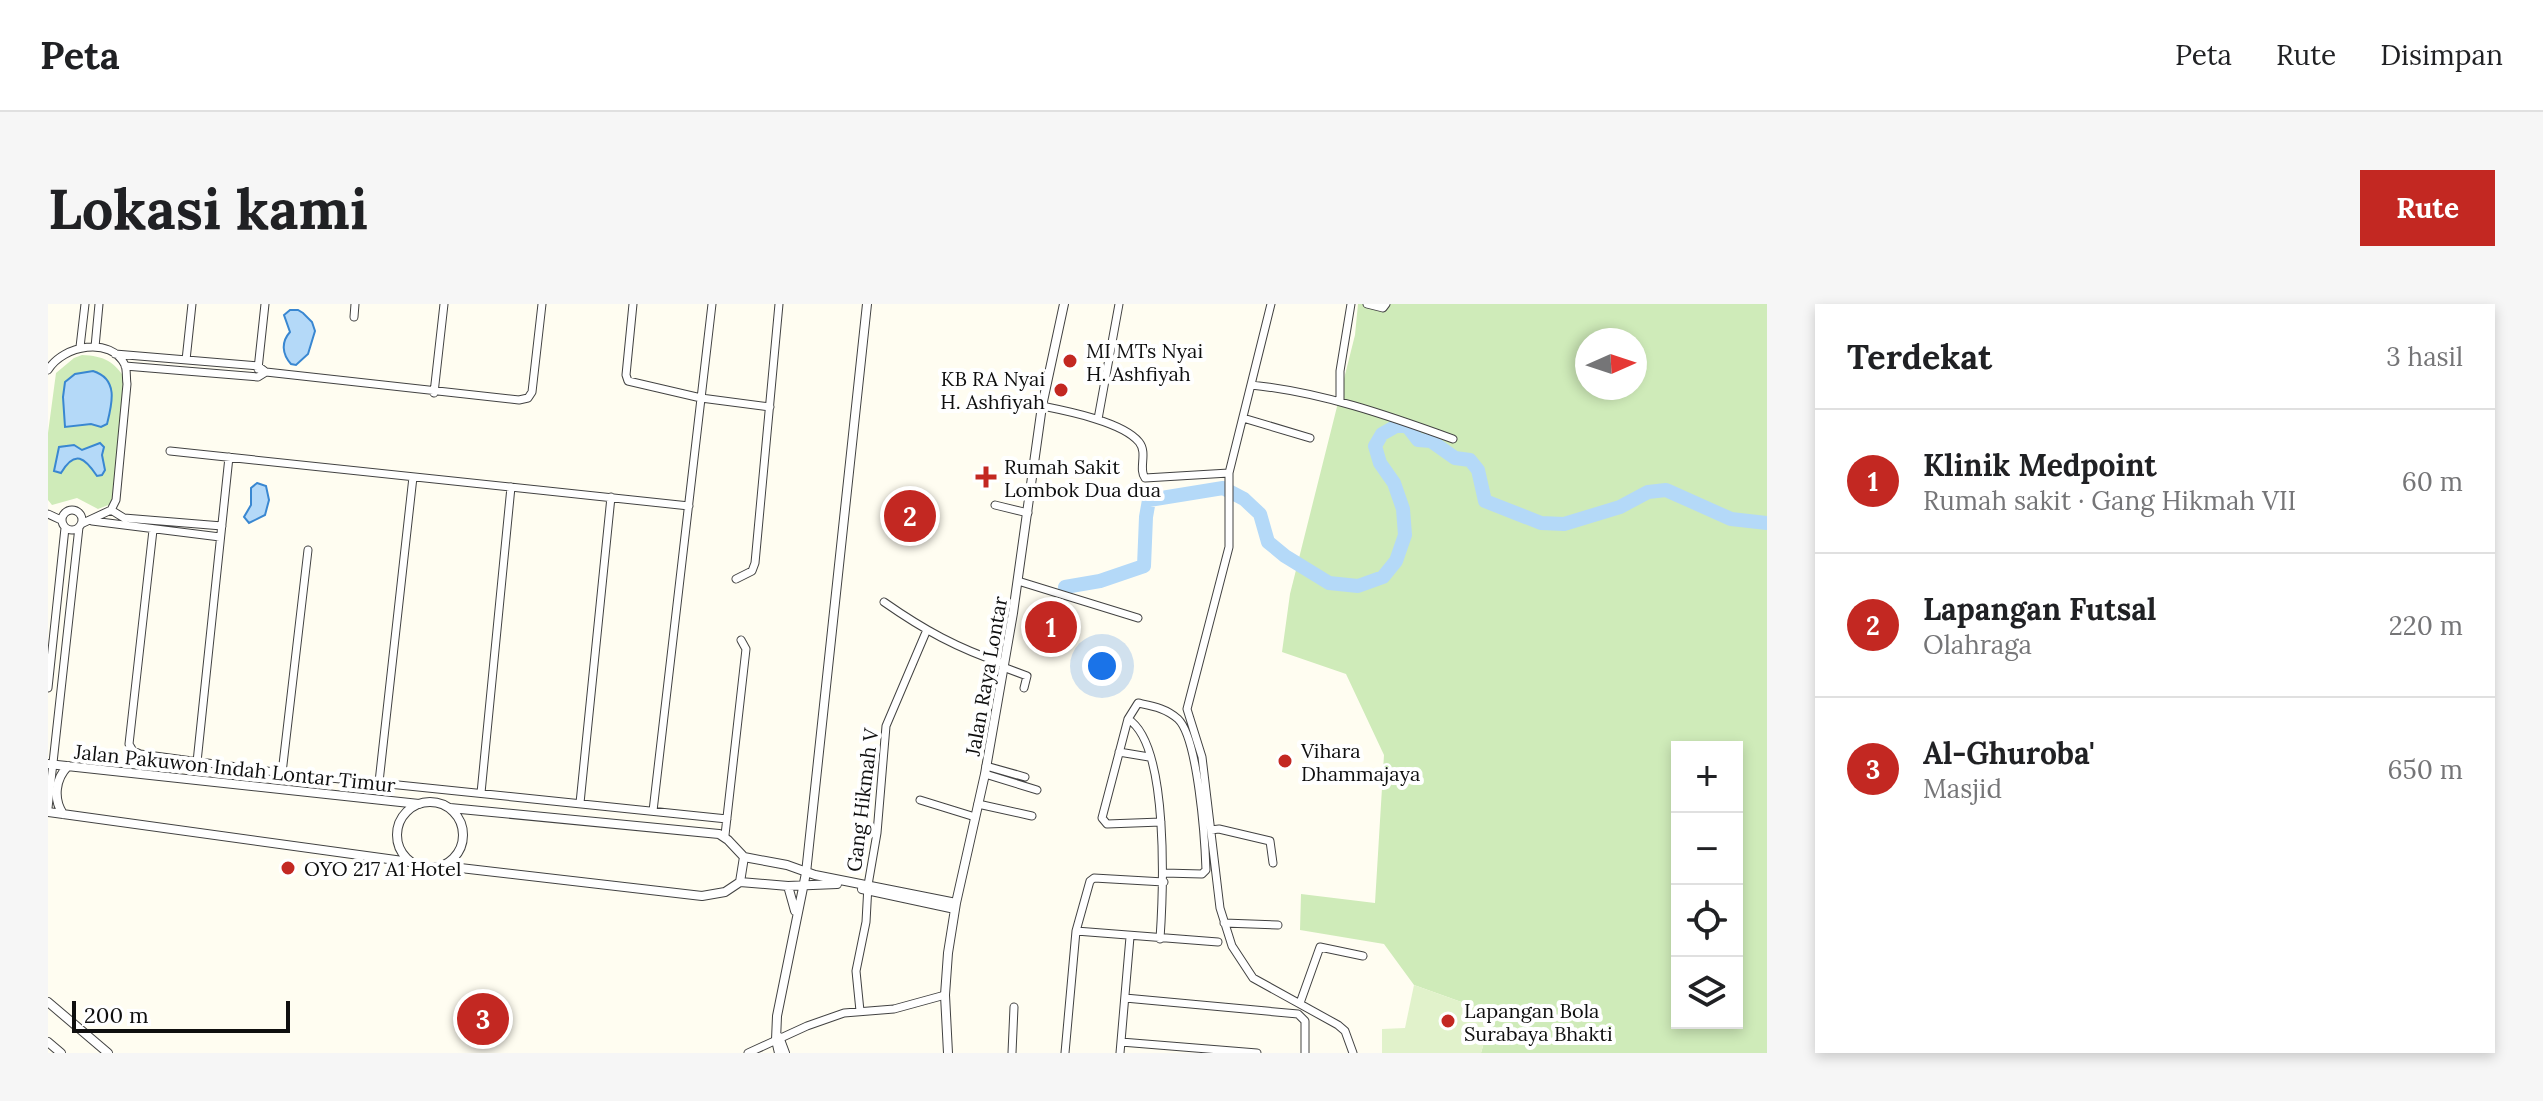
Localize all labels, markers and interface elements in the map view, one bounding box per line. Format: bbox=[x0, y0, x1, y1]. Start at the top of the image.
text: Peta bbox=[40, 31, 120, 79]
text: Peta bbox=[2175, 37, 2232, 73]
text: Rute bbox=[2276, 37, 2336, 73]
text: Disimpan bbox=[2380, 37, 2503, 73]
button: Rute bbox=[2360, 170, 2495, 246]
text: Lokasi kami bbox=[48, 173, 368, 244]
north arrow bbox=[1575, 328, 1647, 400]
text: Terdekat bbox=[1847, 335, 1992, 378]
place label: MI MTs Nyai H. Ashfiyah bbox=[1086, 338, 1203, 386]
text: 3 hasil bbox=[2386, 340, 2463, 373]
marker: MI MTs Nyai H. Ashfiyah bbox=[1061, 352, 1079, 370]
place label: KB RA Nyai H. Ashfiyah bbox=[940, 366, 1045, 414]
marker: KB RA Nyai H. Ashfiyah bbox=[1052, 381, 1070, 399]
text: Klinik Medpoint bbox=[1923, 446, 2157, 484]
place label: Rumah Sakit Lombok Dua dua bbox=[1004, 454, 1161, 502]
text: 1 bbox=[1868, 465, 1878, 498]
text: 60 m bbox=[2402, 465, 2463, 498]
marker: Rumah Sakit Lombok Dua dua bbox=[975, 466, 997, 488]
text: Rumah sakit · Gang Hikmah VII bbox=[1923, 484, 2296, 517]
pin: 2 bbox=[884, 486, 936, 546]
text: Lapangan Futsal bbox=[1923, 590, 2156, 628]
street label: Jalan Raya Lontar bbox=[960, 594, 1012, 759]
pin: 1 bbox=[1025, 597, 1077, 657]
text: 2 bbox=[1866, 609, 1880, 642]
text: 220 m bbox=[2389, 609, 2463, 642]
text: Olahraga bbox=[1923, 628, 2032, 661]
your location bbox=[1082, 646, 1122, 686]
street label: Gang Hikmah V bbox=[841, 726, 883, 873]
text: Al-Ghuroba' bbox=[1923, 734, 2095, 772]
place label: Vihara Dhammajaya bbox=[1300, 738, 1420, 786]
street label: Jalan Pakuwon Indah Lontar Timur bbox=[72, 739, 397, 797]
map controls bbox=[1671, 741, 1743, 1029]
button: + bbox=[1671, 741, 1743, 813]
marker: Vihara Dhammajaya bbox=[1276, 752, 1294, 770]
text: 3 bbox=[1866, 753, 1880, 786]
text: 650 m bbox=[2388, 753, 2463, 786]
text: Masjid bbox=[1923, 772, 2002, 805]
button: − bbox=[1671, 813, 1743, 885]
place label: OYO 217 A1 Hotel bbox=[304, 856, 461, 881]
marker: OYO 217 A1 Hotel bbox=[279, 859, 297, 877]
button: locate bbox=[1671, 885, 1743, 957]
button: layers bbox=[1671, 957, 1743, 1029]
pin: 3 bbox=[457, 989, 509, 1049]
scale bar bbox=[72, 997, 290, 1033]
place label: Lapangan Bola Surabaya Bhakti bbox=[1464, 998, 1613, 1046]
text: 200 m bbox=[84, 1001, 149, 1029]
marker: Lapangan Bola Surabaya Bhakti bbox=[1439, 1012, 1457, 1030]

